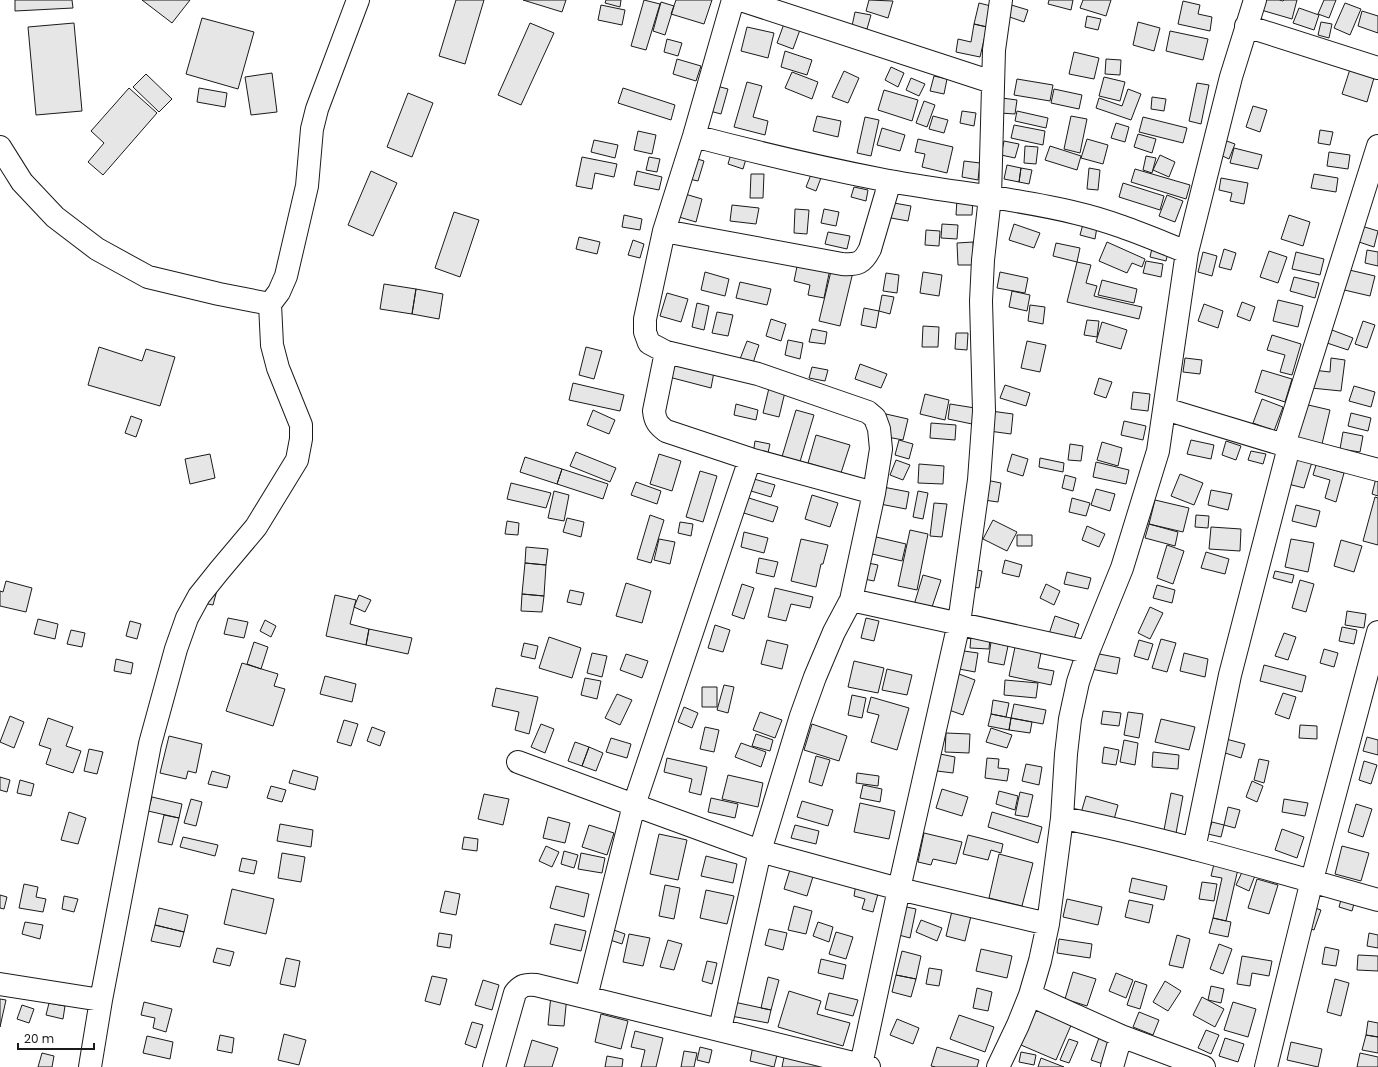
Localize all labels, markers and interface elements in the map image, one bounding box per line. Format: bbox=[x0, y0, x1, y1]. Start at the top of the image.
scale bar bbox=[18, 1025, 94, 1051]
text: 20 m bbox=[24, 1030, 54, 1047]

